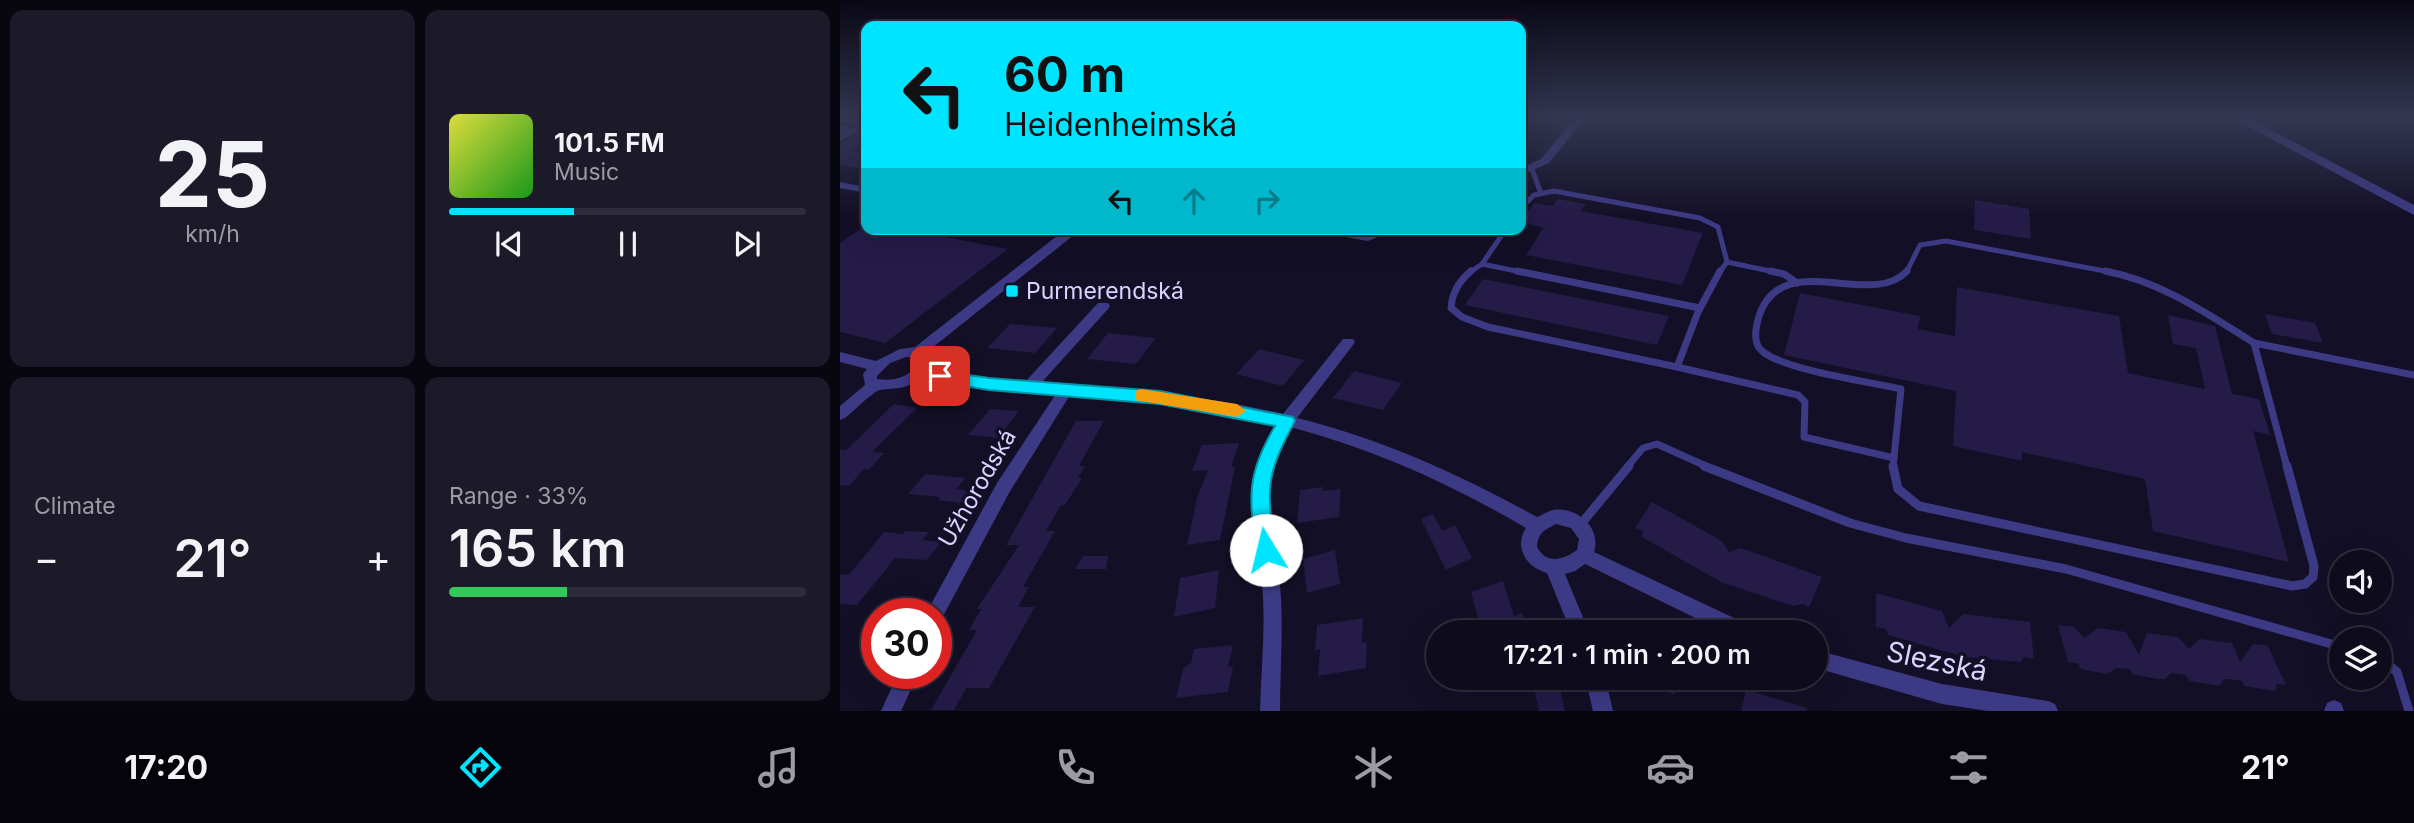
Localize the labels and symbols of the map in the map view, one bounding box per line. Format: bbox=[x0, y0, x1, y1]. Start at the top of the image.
place label: Purmerendská bbox=[1026, 277, 1184, 305]
marker: Purmerendská bbox=[1004, 283, 1020, 299]
pin bbox=[910, 346, 970, 406]
street label: Užhorodská bbox=[932, 424, 1022, 552]
position arrow bbox=[1229, 513, 1303, 587]
speed limit sign: 30 bbox=[861, 598, 952, 689]
street label: Slezská bbox=[1884, 634, 1990, 688]

